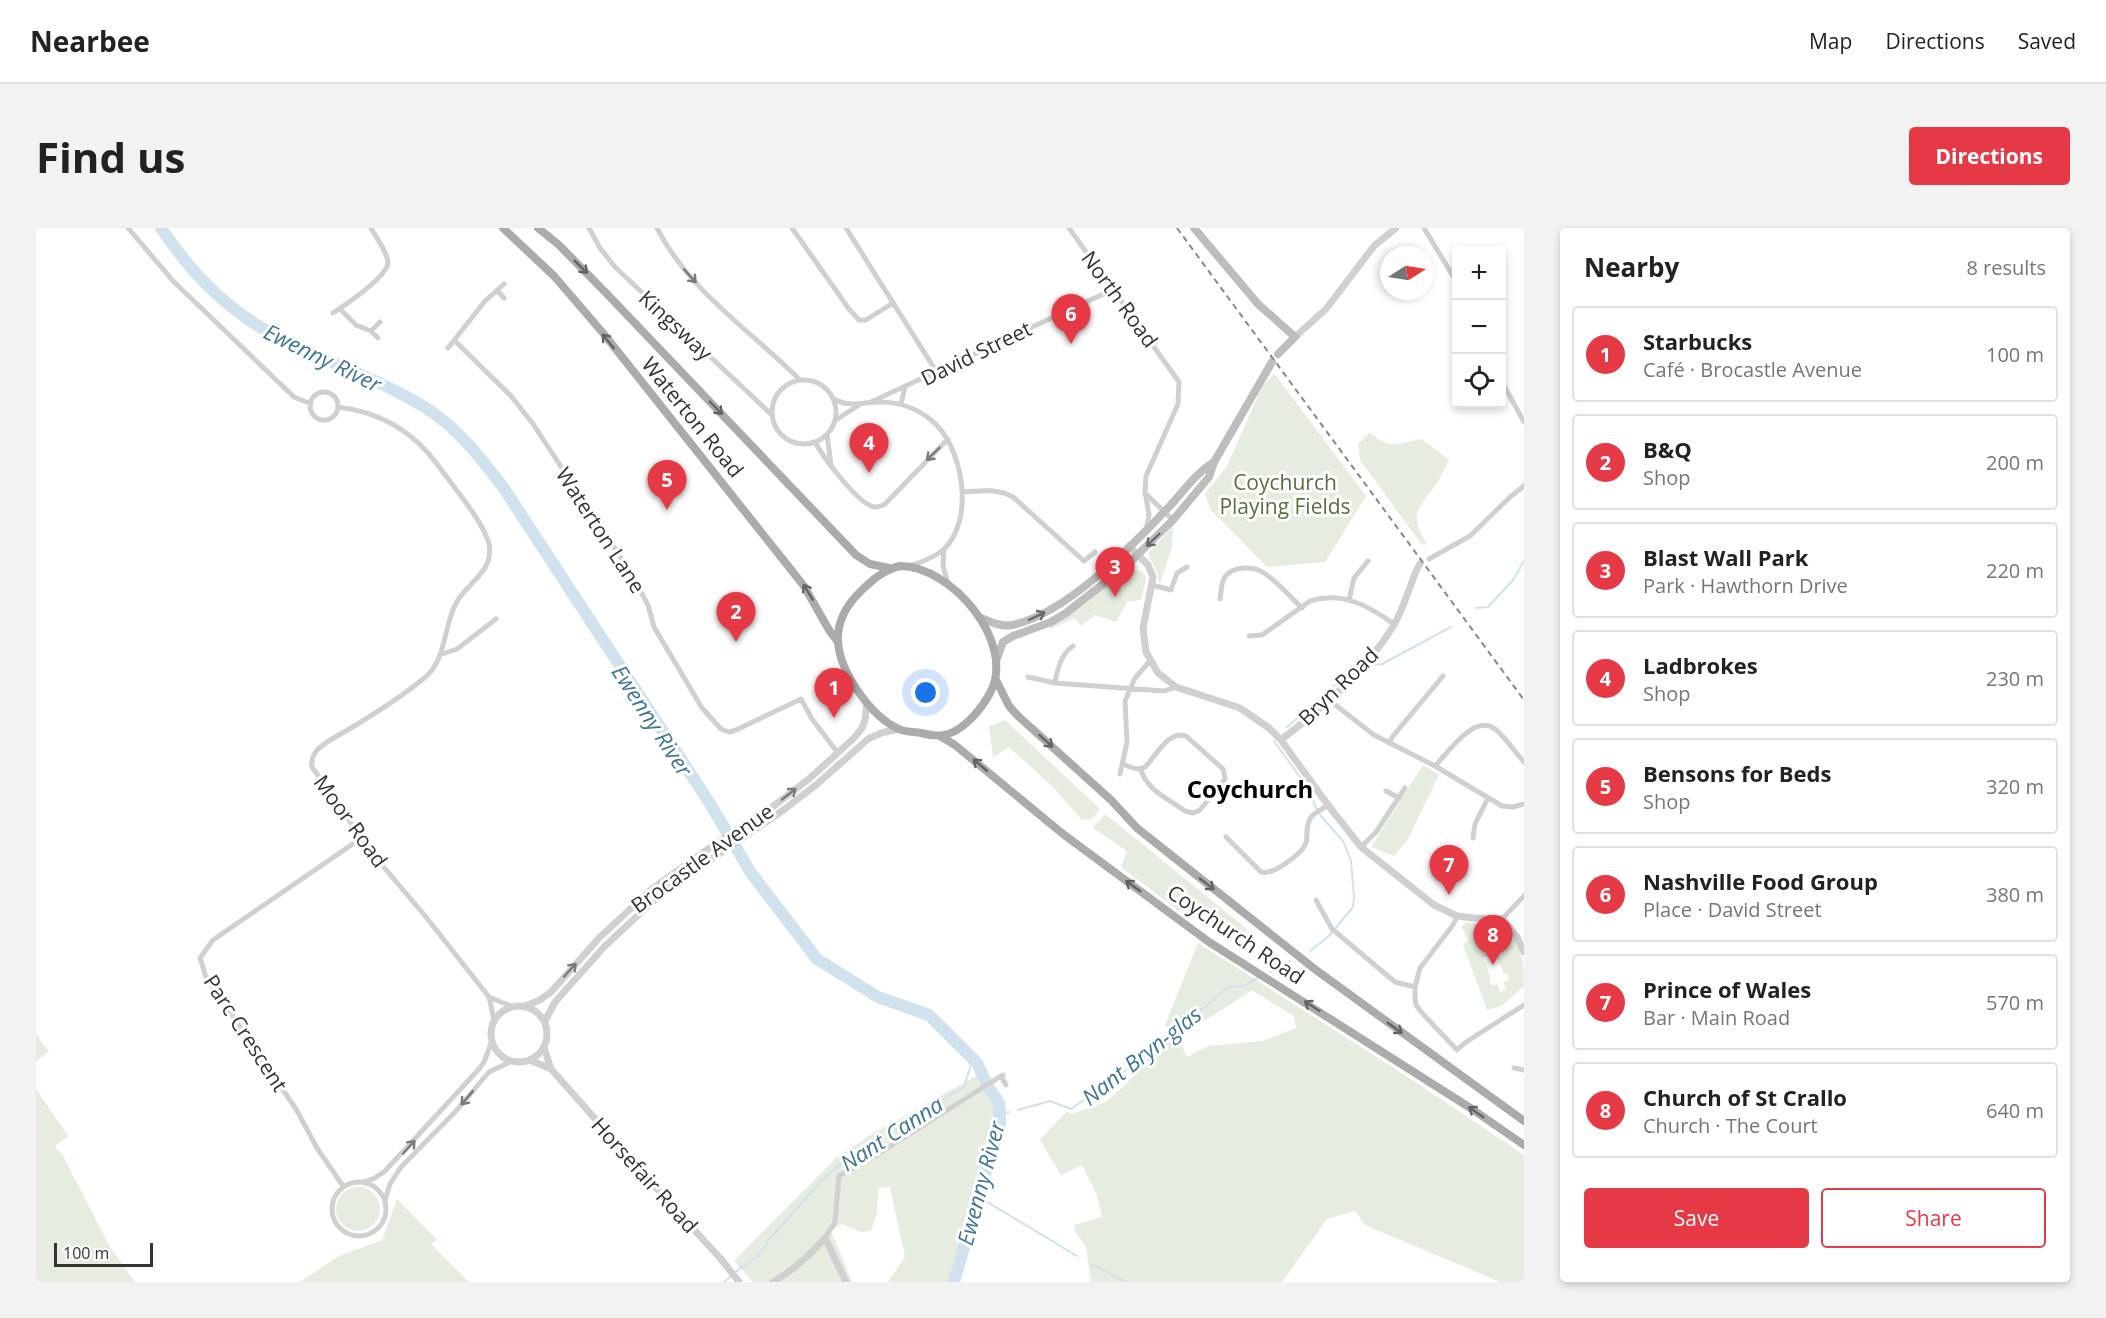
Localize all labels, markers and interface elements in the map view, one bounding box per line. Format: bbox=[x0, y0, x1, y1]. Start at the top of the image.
text: Nearbee bbox=[30, 22, 150, 60]
text: Map bbox=[1809, 27, 1852, 55]
text: Directions bbox=[1885, 27, 1985, 55]
text: Saved bbox=[2018, 27, 2076, 55]
button: Directions bbox=[1909, 127, 2070, 185]
text: Find us bbox=[36, 128, 185, 185]
street label: North Road bbox=[1075, 245, 1165, 353]
north arrow bbox=[1380, 246, 1434, 300]
map controls bbox=[1452, 246, 1506, 408]
button: + bbox=[1452, 246, 1506, 300]
text: Nearby bbox=[1584, 249, 1679, 285]
text: 8 results bbox=[1966, 254, 2046, 281]
one-way arrow bbox=[574, 260, 588, 275]
one-way arrow bbox=[683, 268, 697, 283]
street label: Kingsway bbox=[633, 284, 719, 367]
pin: 6 bbox=[1052, 294, 1090, 344]
button: − bbox=[1452, 300, 1506, 354]
street label: David Street bbox=[916, 314, 1036, 392]
water label: Ewenny River bbox=[259, 316, 388, 399]
text: Starbucks bbox=[1643, 326, 1752, 356]
one-way arrow bbox=[602, 333, 615, 349]
text: 1 bbox=[1600, 341, 1611, 368]
text: 100 m bbox=[1986, 341, 2044, 368]
street label: Waterton Road bbox=[636, 351, 750, 483]
button: locate bbox=[1452, 354, 1506, 408]
text: Café · Brocastle Avenue bbox=[1643, 356, 1862, 383]
one-way arrow bbox=[709, 400, 724, 415]
pin: 4 bbox=[850, 424, 888, 473]
text: B&Q bbox=[1643, 434, 1692, 464]
one-way arrow bbox=[926, 447, 941, 461]
text: 2 bbox=[1600, 449, 1611, 476]
text: 200 m bbox=[1986, 449, 2044, 476]
pin: 5 bbox=[648, 460, 686, 510]
street label: Waterton Lane bbox=[550, 462, 652, 598]
text: Shop bbox=[1643, 464, 1691, 491]
park label: Coychurch Playing Fields bbox=[1219, 468, 1351, 520]
one-way arrow bbox=[1145, 533, 1160, 548]
text: Blast Wall Park bbox=[1643, 542, 1808, 572]
pin: 3 bbox=[1096, 548, 1134, 597]
text: 3 bbox=[1600, 557, 1611, 584]
text: 220 m bbox=[1986, 557, 2044, 584]
text: Park · Hawthorn Drive bbox=[1643, 572, 1848, 599]
one-way arrow bbox=[801, 584, 813, 601]
pin: 2 bbox=[716, 592, 756, 642]
one-way arrow bbox=[1027, 609, 1045, 621]
street label: Bryn Road bbox=[1292, 641, 1384, 731]
text: Ladbrokes bbox=[1643, 650, 1758, 680]
water label: Ewenny River bbox=[606, 659, 701, 783]
text: 4 bbox=[1600, 665, 1611, 692]
text: 230 m bbox=[1986, 665, 2044, 692]
pin: 1 bbox=[814, 668, 854, 718]
your location bbox=[911, 678, 940, 707]
text: Shop bbox=[1643, 680, 1691, 707]
one-way arrow bbox=[1038, 734, 1053, 748]
one-way arrow bbox=[973, 758, 988, 772]
text: Bensons for Beds bbox=[1643, 758, 1831, 788]
street label: Moor Road bbox=[308, 769, 394, 873]
district label: Coychurch bbox=[1187, 772, 1313, 805]
text: 5 bbox=[1600, 773, 1611, 800]
text: 320 m bbox=[1986, 773, 2044, 800]
one-way arrow bbox=[781, 788, 797, 801]
text: Shop bbox=[1643, 788, 1691, 815]
street label: Brocastle Avenue bbox=[625, 797, 779, 919]
pin: 7 bbox=[1430, 846, 1468, 895]
text: Nashville Food Group bbox=[1643, 866, 1878, 896]
one-way arrow bbox=[1199, 877, 1215, 890]
street label: Coychurch Road bbox=[1162, 878, 1310, 990]
one-way arrow bbox=[1126, 879, 1142, 892]
text: 6 bbox=[1600, 881, 1611, 908]
text: 380 m bbox=[1986, 881, 2044, 908]
text: Place · David Street bbox=[1643, 896, 1822, 923]
pin: 8 bbox=[1474, 916, 1512, 965]
one-way arrow bbox=[563, 963, 577, 978]
street label: Parc Crescent bbox=[198, 969, 294, 1097]
text: Prince of Wales bbox=[1643, 974, 1811, 1004]
text: 7 bbox=[1600, 989, 1611, 1016]
text: 570 m bbox=[1986, 989, 2044, 1016]
water label: Nant Bryn-glas bbox=[1075, 999, 1207, 1111]
one-way arrow bbox=[1305, 1000, 1321, 1012]
text: Bar · Main Road bbox=[1643, 1004, 1790, 1031]
one-way arrow bbox=[1386, 1022, 1402, 1034]
text: Church of St Crallo bbox=[1643, 1082, 1847, 1112]
water label: Nant Canna bbox=[834, 1089, 948, 1177]
one-way arrow bbox=[461, 1090, 474, 1106]
text: 8 bbox=[1600, 1097, 1611, 1124]
text: 640 m bbox=[1986, 1097, 2044, 1124]
one-way arrow bbox=[1468, 1106, 1485, 1118]
street label: Horsefair Road bbox=[586, 1111, 704, 1239]
text: Church · The Court bbox=[1643, 1112, 1818, 1139]
water label: Ewenny River bbox=[949, 1116, 1011, 1248]
one-way arrow bbox=[402, 1139, 416, 1154]
button: Save bbox=[1584, 1188, 1809, 1248]
button: Share bbox=[1821, 1188, 2046, 1248]
scale bar bbox=[54, 1240, 153, 1268]
text: 100 m bbox=[63, 1242, 109, 1264]

